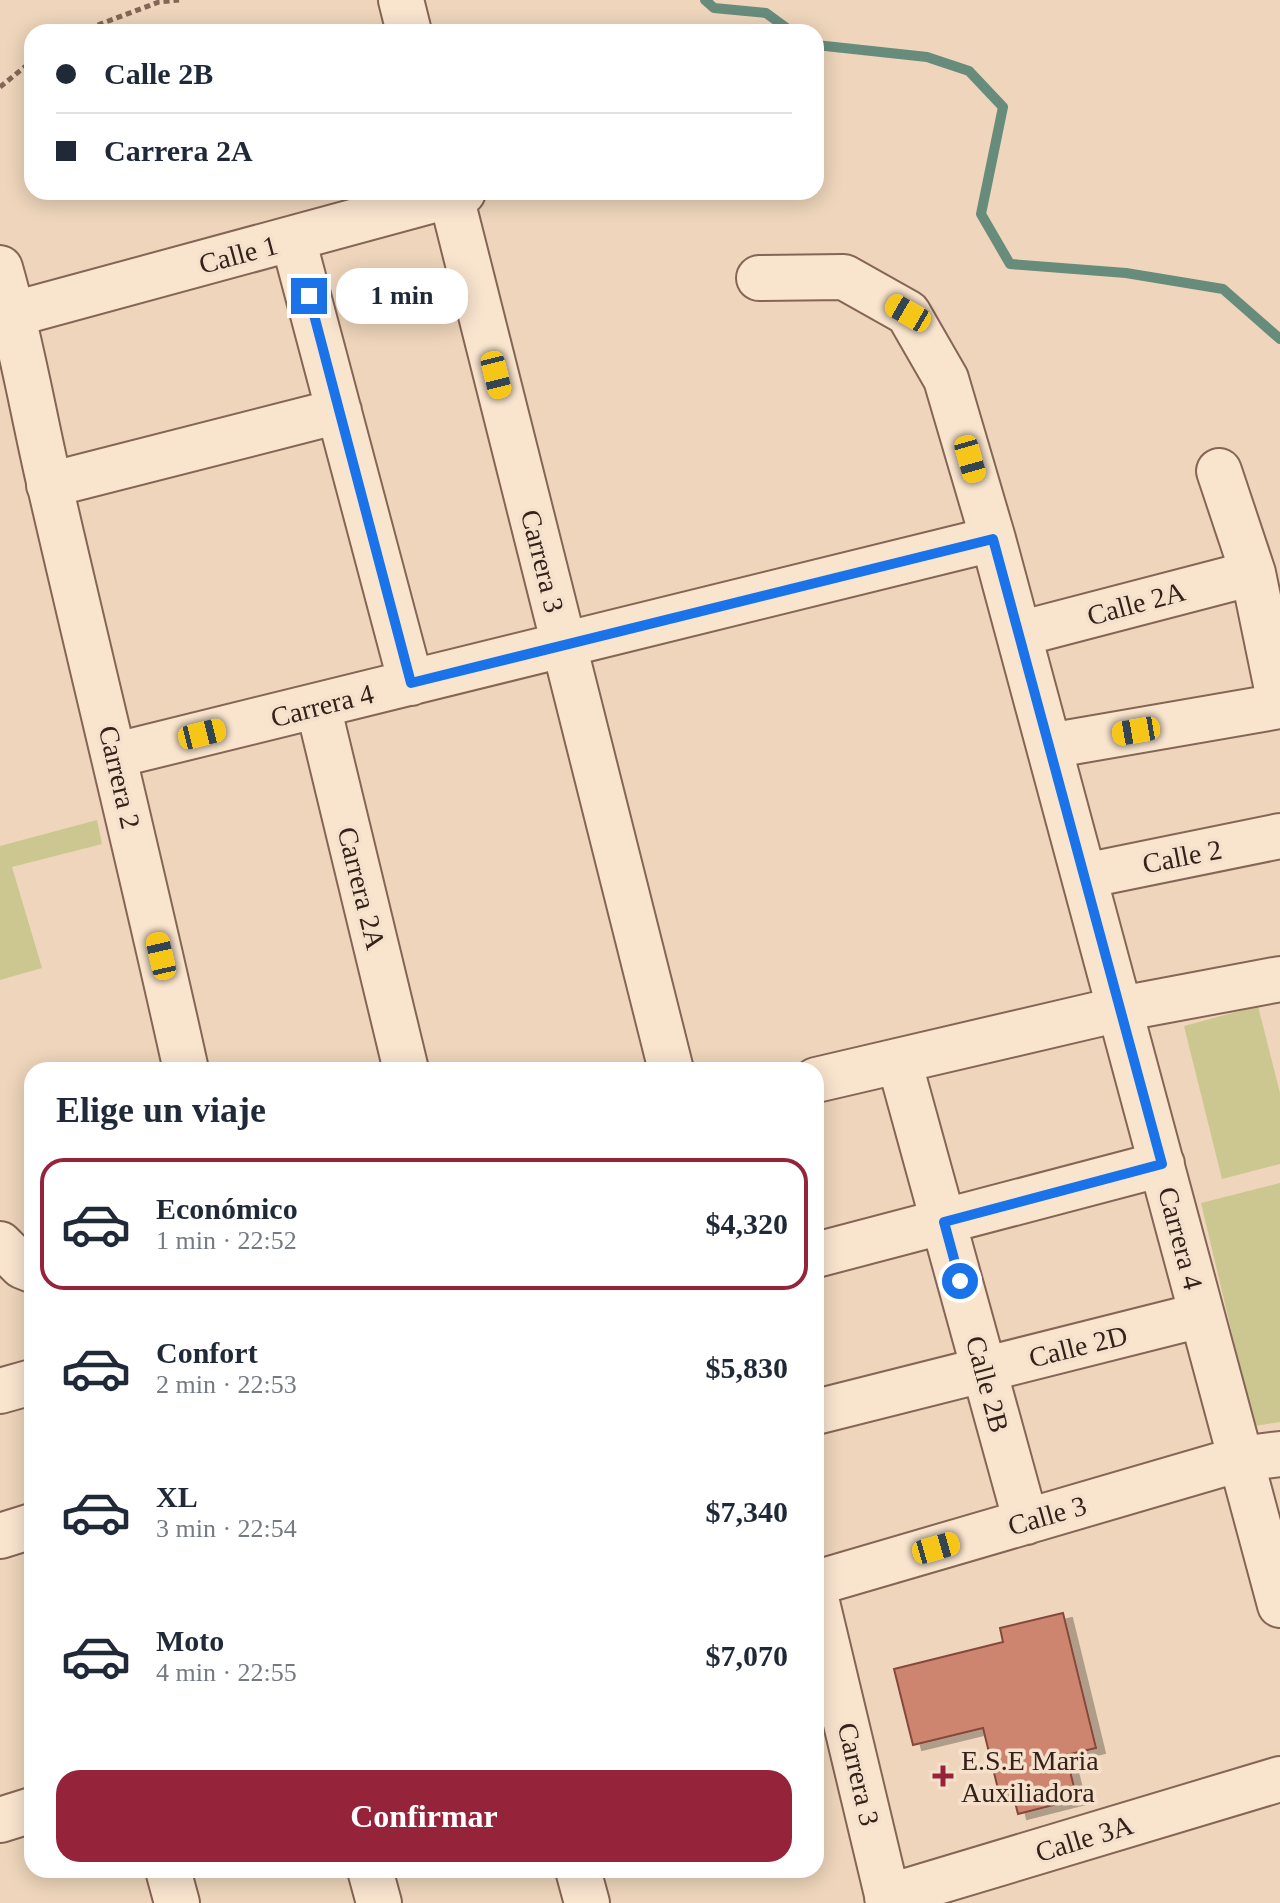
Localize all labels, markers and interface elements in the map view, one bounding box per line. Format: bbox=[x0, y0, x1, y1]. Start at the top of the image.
text: Calle 2B bbox=[104, 57, 213, 90]
text: Carrera 2A bbox=[104, 134, 253, 167]
street label: Calle 1 bbox=[195, 229, 281, 280]
callout: 1 min bbox=[337, 268, 469, 324]
route end bbox=[291, 278, 327, 314]
text: 1 min bbox=[371, 281, 433, 310]
car bbox=[881, 291, 935, 335]
car bbox=[479, 349, 513, 401]
car bbox=[952, 433, 988, 485]
street label: Carrera 3 bbox=[515, 506, 570, 616]
street label: Calle 2A bbox=[1084, 575, 1189, 631]
street label: Carrera 4 bbox=[267, 678, 377, 733]
car bbox=[1110, 715, 1162, 747]
car bbox=[176, 717, 228, 751]
street label: Carrera 2 bbox=[93, 723, 146, 832]
street label: Carrera 2A bbox=[331, 824, 392, 953]
street label: Calle 2 bbox=[1140, 834, 1224, 879]
car bbox=[144, 930, 178, 982]
text: Elige un viaje bbox=[56, 1090, 266, 1130]
street label: Carrera 4 bbox=[1152, 1183, 1209, 1293]
icon: car bbox=[60, 1188, 132, 1260]
text: Económico bbox=[156, 1192, 298, 1225]
text: $4,320 bbox=[706, 1207, 788, 1240]
text: 1 min · 22:52 bbox=[156, 1226, 297, 1255]
route start bbox=[942, 1263, 978, 1299]
street label: Calle 2D bbox=[1026, 1319, 1131, 1374]
icon: car bbox=[60, 1332, 132, 1404]
street label: Calle 2B bbox=[960, 1332, 1015, 1436]
text: Confort bbox=[156, 1336, 258, 1369]
text: $5,830 bbox=[706, 1351, 788, 1384]
text: 2 min · 22:53 bbox=[156, 1370, 297, 1399]
icon: car bbox=[60, 1476, 132, 1548]
text: XL bbox=[156, 1480, 198, 1513]
street label: Calle 3 bbox=[1004, 1490, 1090, 1541]
text: $7,340 bbox=[706, 1495, 788, 1528]
text: 3 min · 22:54 bbox=[156, 1514, 297, 1543]
car bbox=[910, 1530, 962, 1566]
icon: car bbox=[60, 1620, 132, 1692]
text: Moto bbox=[156, 1624, 224, 1657]
text: $7,070 bbox=[706, 1639, 788, 1672]
text: 4 min · 22:55 bbox=[156, 1658, 297, 1687]
street label: Carrera 3 bbox=[832, 1720, 885, 1829]
place label: E.S.E Maria Auxiliadora bbox=[961, 1745, 1099, 1808]
marker: E.S.E Maria Auxiliadora bbox=[932, 1765, 954, 1787]
button: Confirmar bbox=[56, 1770, 792, 1862]
street label: Calle 3A bbox=[1032, 1809, 1137, 1868]

